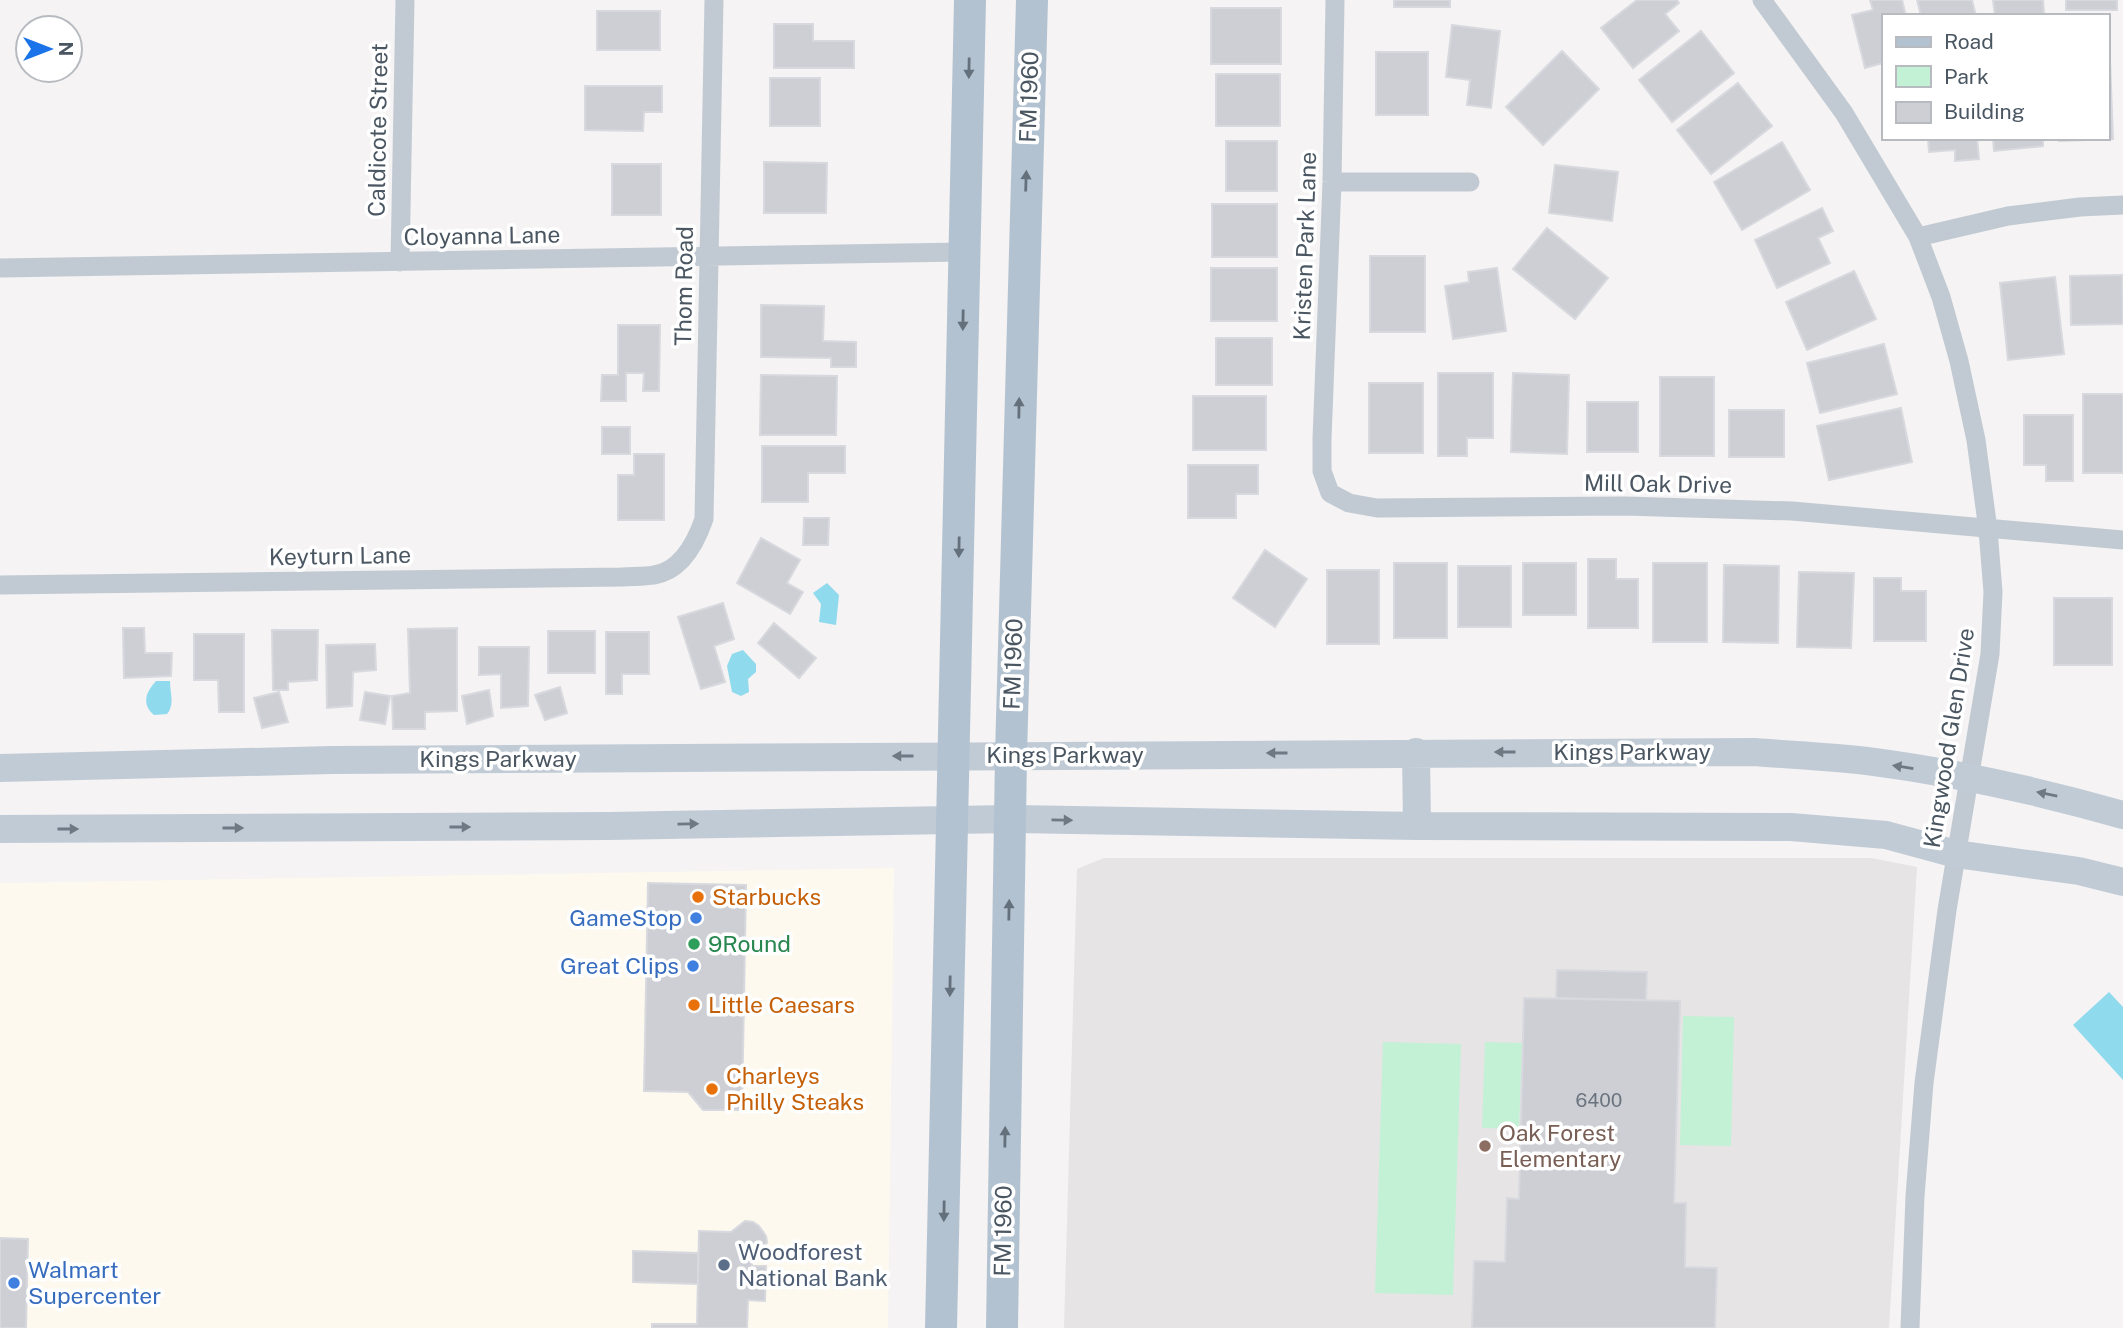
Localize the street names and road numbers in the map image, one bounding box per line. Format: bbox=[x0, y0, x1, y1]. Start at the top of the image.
street label: Caldicote Street bbox=[362, 43, 393, 217]
street label: FM 1960 bbox=[1013, 51, 1044, 143]
street label: Kristen Park Lane bbox=[1288, 151, 1321, 341]
street label: Cloyanna Lane bbox=[403, 221, 560, 250]
street label: Thom Road bbox=[669, 226, 698, 346]
street label: Mill Oak Drive bbox=[1584, 469, 1732, 498]
street label: Keyturn Lane bbox=[269, 541, 411, 570]
street label: FM 1960 bbox=[997, 618, 1028, 710]
street label: Kingwood Glen Drive bbox=[1918, 626, 1979, 850]
street label: Kings Parkway bbox=[1553, 738, 1711, 765]
street label: Kings Parkway bbox=[986, 741, 1144, 768]
street label: Kings Parkway bbox=[419, 745, 577, 772]
street label: FM 1960 bbox=[988, 1185, 1017, 1277]

